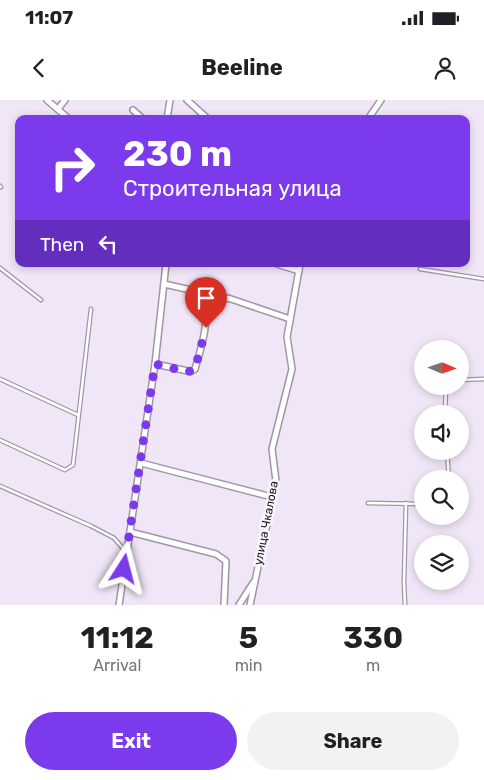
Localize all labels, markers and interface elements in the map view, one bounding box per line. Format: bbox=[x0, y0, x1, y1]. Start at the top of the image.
text: 11:07 bbox=[25, 6, 73, 29]
icon: back bbox=[25, 54, 53, 82]
text: Beeline bbox=[201, 54, 283, 81]
icon: person bbox=[431, 54, 459, 82]
text: 230 m bbox=[123, 133, 232, 175]
icon: right bbox=[40, 135, 105, 200]
text: Строительная улица bbox=[123, 175, 342, 202]
icon: left bbox=[94, 230, 122, 258]
text: Then bbox=[40, 233, 84, 256]
pin bbox=[185, 277, 227, 328]
icon: arrive bbox=[192, 284, 220, 312]
north arrow bbox=[414, 340, 469, 395]
map controls bbox=[414, 340, 469, 590]
button: sound bbox=[414, 405, 469, 460]
button: search bbox=[414, 470, 469, 525]
street label: улица Чкалова bbox=[251, 480, 281, 566]
button: layers bbox=[414, 535, 469, 590]
position arrow bbox=[97, 542, 149, 594]
text: 11:12 bbox=[81, 620, 154, 656]
text: 5 bbox=[239, 620, 258, 656]
text: 330 bbox=[343, 620, 403, 656]
text: Arrival bbox=[93, 656, 141, 675]
text: min bbox=[235, 656, 262, 675]
text: m bbox=[366, 656, 380, 675]
button: Exit bbox=[25, 712, 237, 770]
button: Share bbox=[247, 712, 459, 770]

